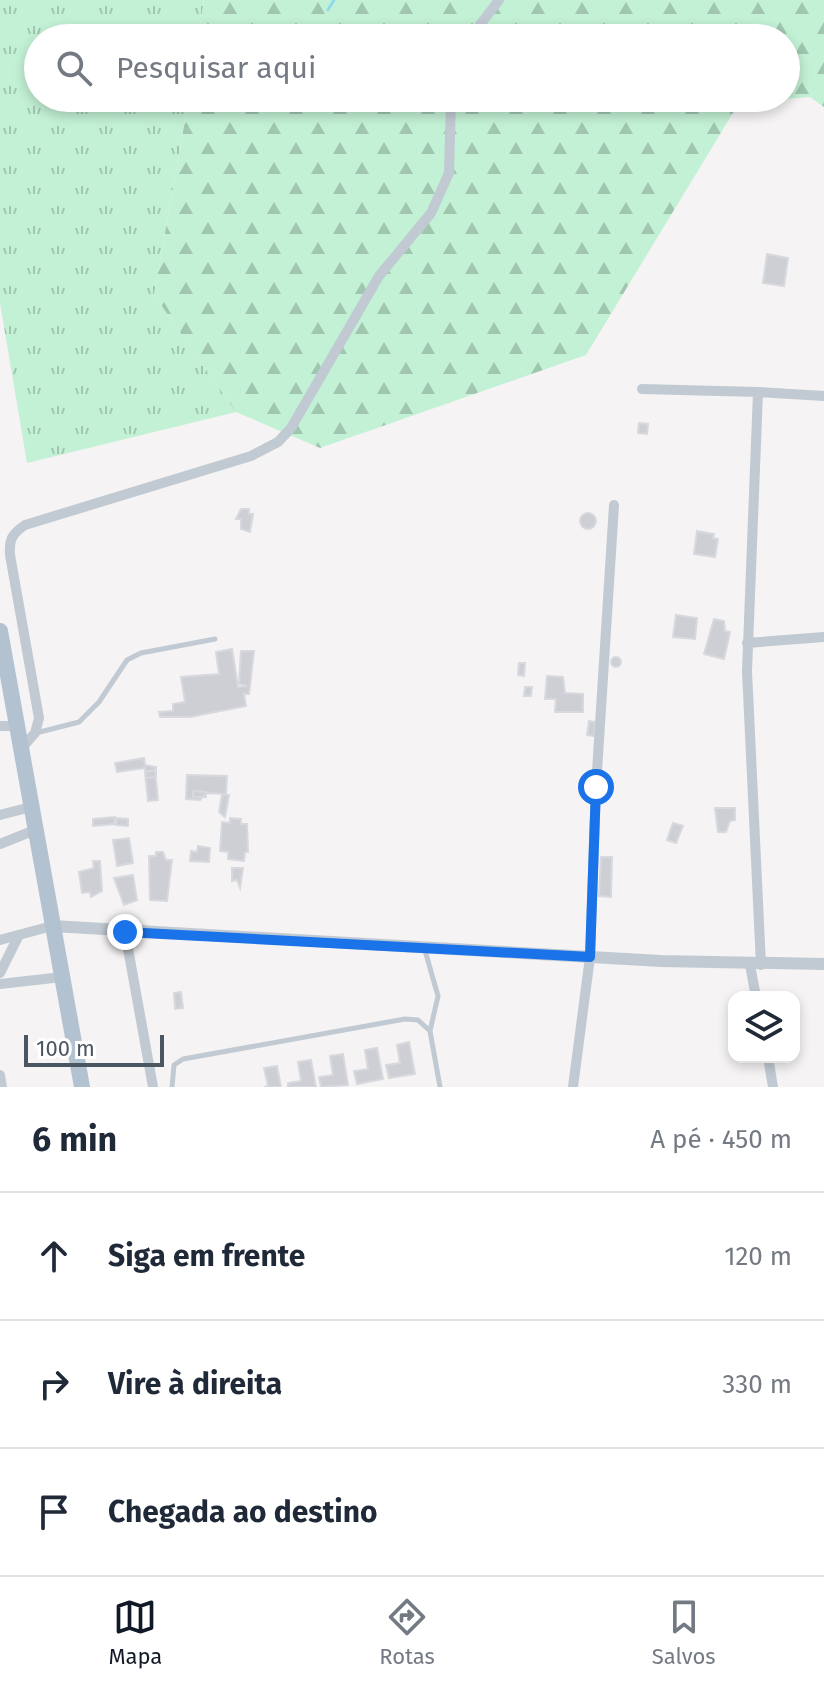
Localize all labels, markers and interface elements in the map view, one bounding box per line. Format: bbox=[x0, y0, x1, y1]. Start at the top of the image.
search box bbox=[24, 24, 800, 112]
icon: search bbox=[52, 46, 96, 90]
text: Pesquisar aqui bbox=[116, 50, 317, 86]
route start bbox=[578, 769, 614, 805]
route end bbox=[107, 914, 143, 950]
map controls bbox=[728, 991, 800, 1063]
button: layers bbox=[728, 991, 800, 1063]
scale bar bbox=[24, 1031, 164, 1067]
text: 100 m bbox=[36, 1035, 95, 1062]
text: 6 min bbox=[32, 1119, 117, 1160]
text: A pé · 450 m bbox=[650, 1124, 792, 1155]
icon: ahead bbox=[32, 1234, 76, 1278]
text: Siga em frente bbox=[108, 1238, 305, 1274]
text: 120 m bbox=[724, 1241, 792, 1272]
icon: right bbox=[32, 1362, 76, 1406]
text: Vire à direita bbox=[108, 1366, 282, 1402]
text: 330 m bbox=[722, 1369, 792, 1400]
icon: arrive bbox=[32, 1490, 76, 1534]
text: Chegada ao destino bbox=[108, 1494, 378, 1530]
tab: Mapa bbox=[108, 1595, 162, 1670]
tab: Rotas bbox=[379, 1595, 435, 1670]
tab: Salvos bbox=[652, 1595, 716, 1670]

